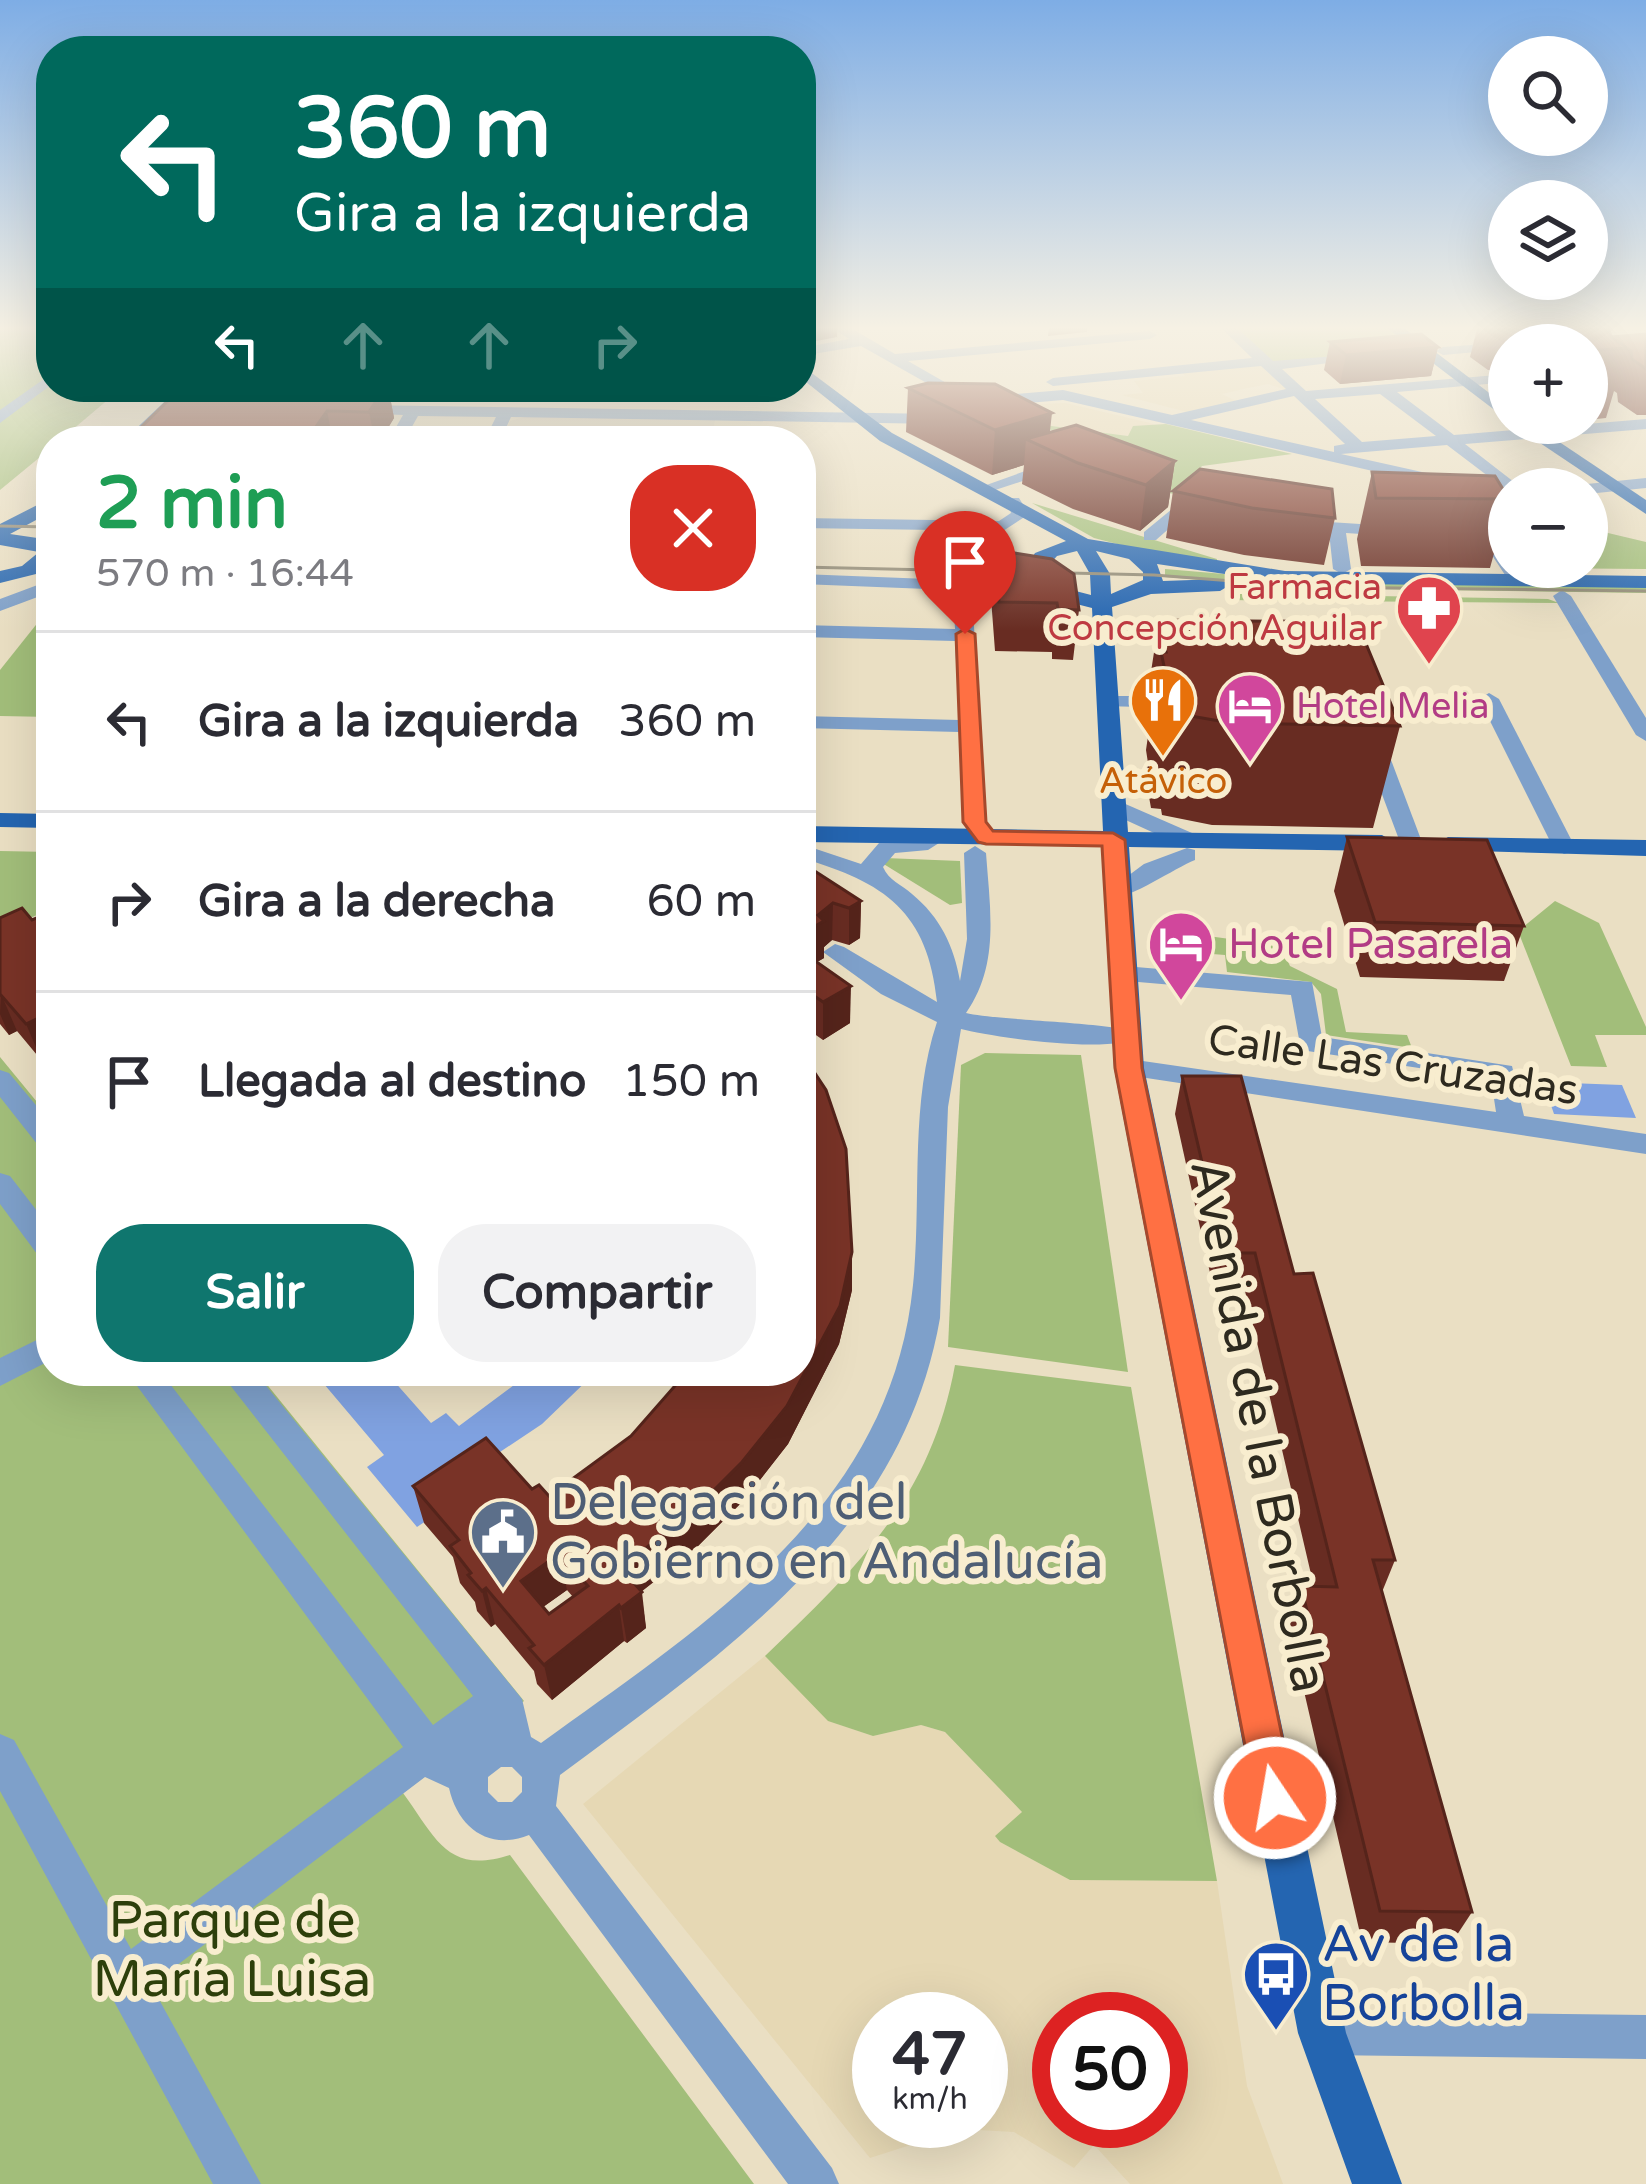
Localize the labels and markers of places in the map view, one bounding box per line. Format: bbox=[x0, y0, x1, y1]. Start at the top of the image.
pin bbox=[914, 511, 1016, 634]
place label: Farmacia Concepción Aguilar bbox=[1047, 566, 1382, 650]
pharmacy icon: Farmacia Concepción Aguilar bbox=[1394, 573, 1464, 667]
restaurant icon: Atávico bbox=[1128, 665, 1198, 759]
hotel icon: Hotel Melia bbox=[1215, 671, 1285, 765]
place label: Hotel Melia bbox=[1296, 685, 1489, 728]
place label: Atávico bbox=[1099, 760, 1227, 803]
hotel icon: Hotel Pasarela bbox=[1146, 909, 1216, 1003]
place label: Hotel Pasarela bbox=[1228, 919, 1513, 970]
place label: Delegación del Gobierno en Andalucía bbox=[550, 1472, 1103, 1593]
public building icon: Delegación del Gobierno en Andalucía bbox=[468, 1497, 538, 1591]
place label: Av de la Borbolla bbox=[1322, 1914, 1525, 2035]
bus stop icon: Av de la Borbolla bbox=[1241, 1939, 1311, 2033]

